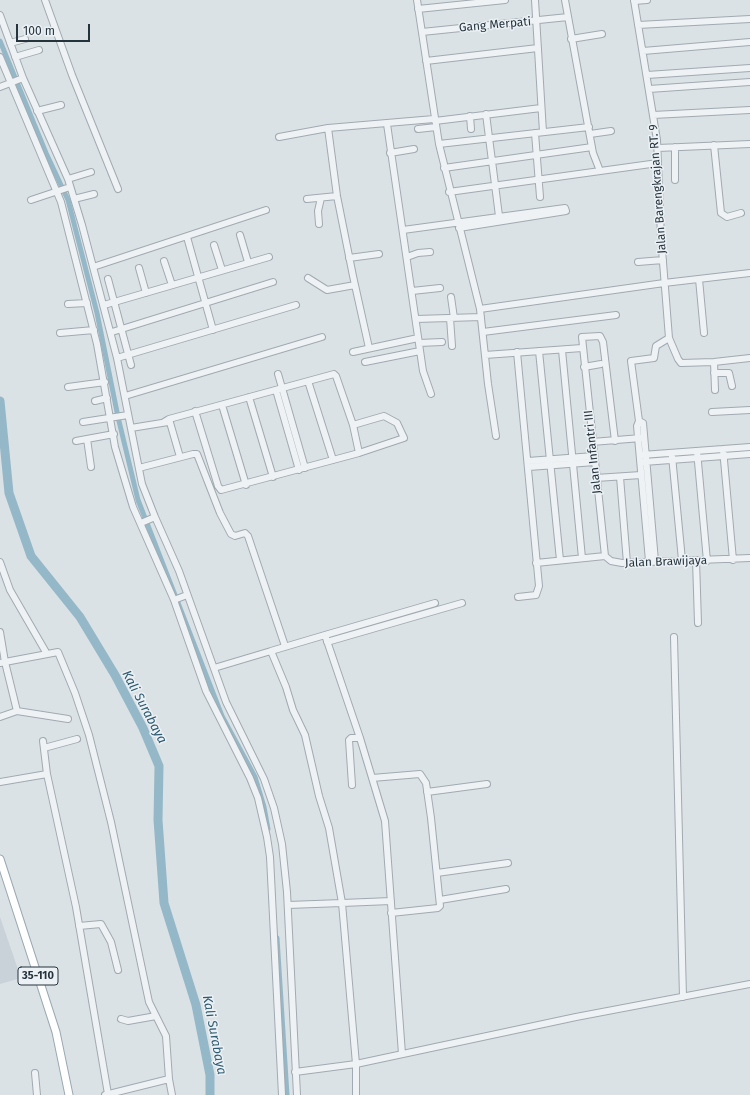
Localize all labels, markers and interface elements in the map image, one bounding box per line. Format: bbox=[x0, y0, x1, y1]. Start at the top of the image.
street label: Gang Merpati bbox=[458, 15, 532, 35]
scale bar bbox=[18, 16, 92, 42]
text: 100 m bbox=[23, 24, 55, 38]
street label: Jalan Barengkrajan RT. 9 bbox=[646, 124, 670, 254]
street label: Jalan Infantri III bbox=[581, 409, 605, 495]
street label: Jalan Brawijaya bbox=[625, 553, 707, 571]
water label: Kali Surabaya bbox=[118, 668, 170, 746]
road number: 35-110 bbox=[18, 967, 58, 985]
water label: Kali Surabaya bbox=[199, 994, 229, 1076]

